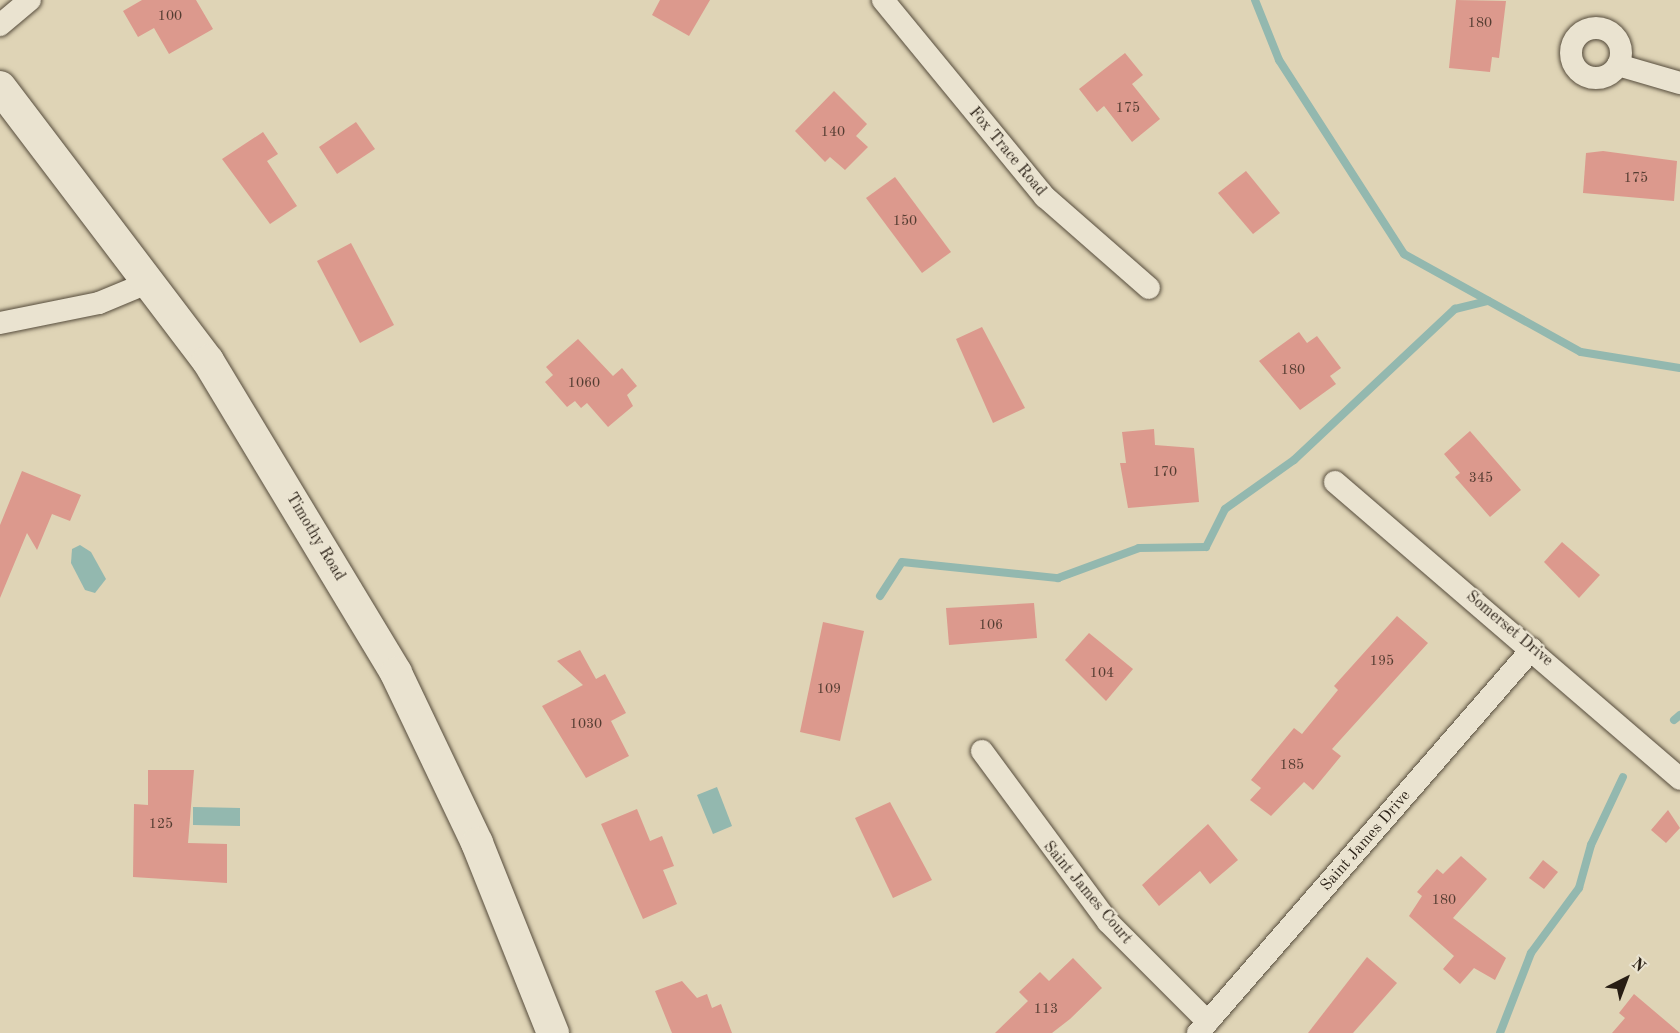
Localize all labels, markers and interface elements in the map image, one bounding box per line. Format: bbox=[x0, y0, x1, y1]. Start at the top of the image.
house number: 100 bbox=[158, 8, 182, 24]
house number: 180 bbox=[1468, 15, 1492, 31]
house number: 175 bbox=[1116, 100, 1140, 116]
street label: Fox Trace Road bbox=[964, 104, 1050, 200]
house number: 140 bbox=[821, 124, 845, 140]
house number: 175 bbox=[1624, 170, 1648, 186]
house number: 150 bbox=[893, 213, 917, 229]
house number: 180 bbox=[1281, 362, 1305, 378]
house number: 1060 bbox=[568, 375, 600, 391]
house number: 170 bbox=[1153, 464, 1177, 480]
house number: 345 bbox=[1469, 470, 1493, 486]
street label: Timothy Road bbox=[281, 489, 349, 585]
street label: Somerset Drive bbox=[1462, 587, 1556, 671]
house number: 106 bbox=[979, 617, 1003, 633]
house number: 195 bbox=[1370, 653, 1394, 669]
house number: 104 bbox=[1090, 665, 1114, 681]
house number: 109 bbox=[817, 681, 841, 697]
house number: 1030 bbox=[570, 716, 602, 732]
house number: 185 bbox=[1280, 757, 1304, 773]
street label: Saint James Drive bbox=[1317, 787, 1415, 895]
house number: 125 bbox=[149, 816, 173, 832]
street label: Saint James Court bbox=[1038, 838, 1136, 948]
house number: 180 bbox=[1432, 892, 1456, 908]
north arrow bbox=[1596, 949, 1656, 1009]
text: N bbox=[1628, 956, 1648, 976]
house number: 113 bbox=[1034, 1001, 1058, 1017]

